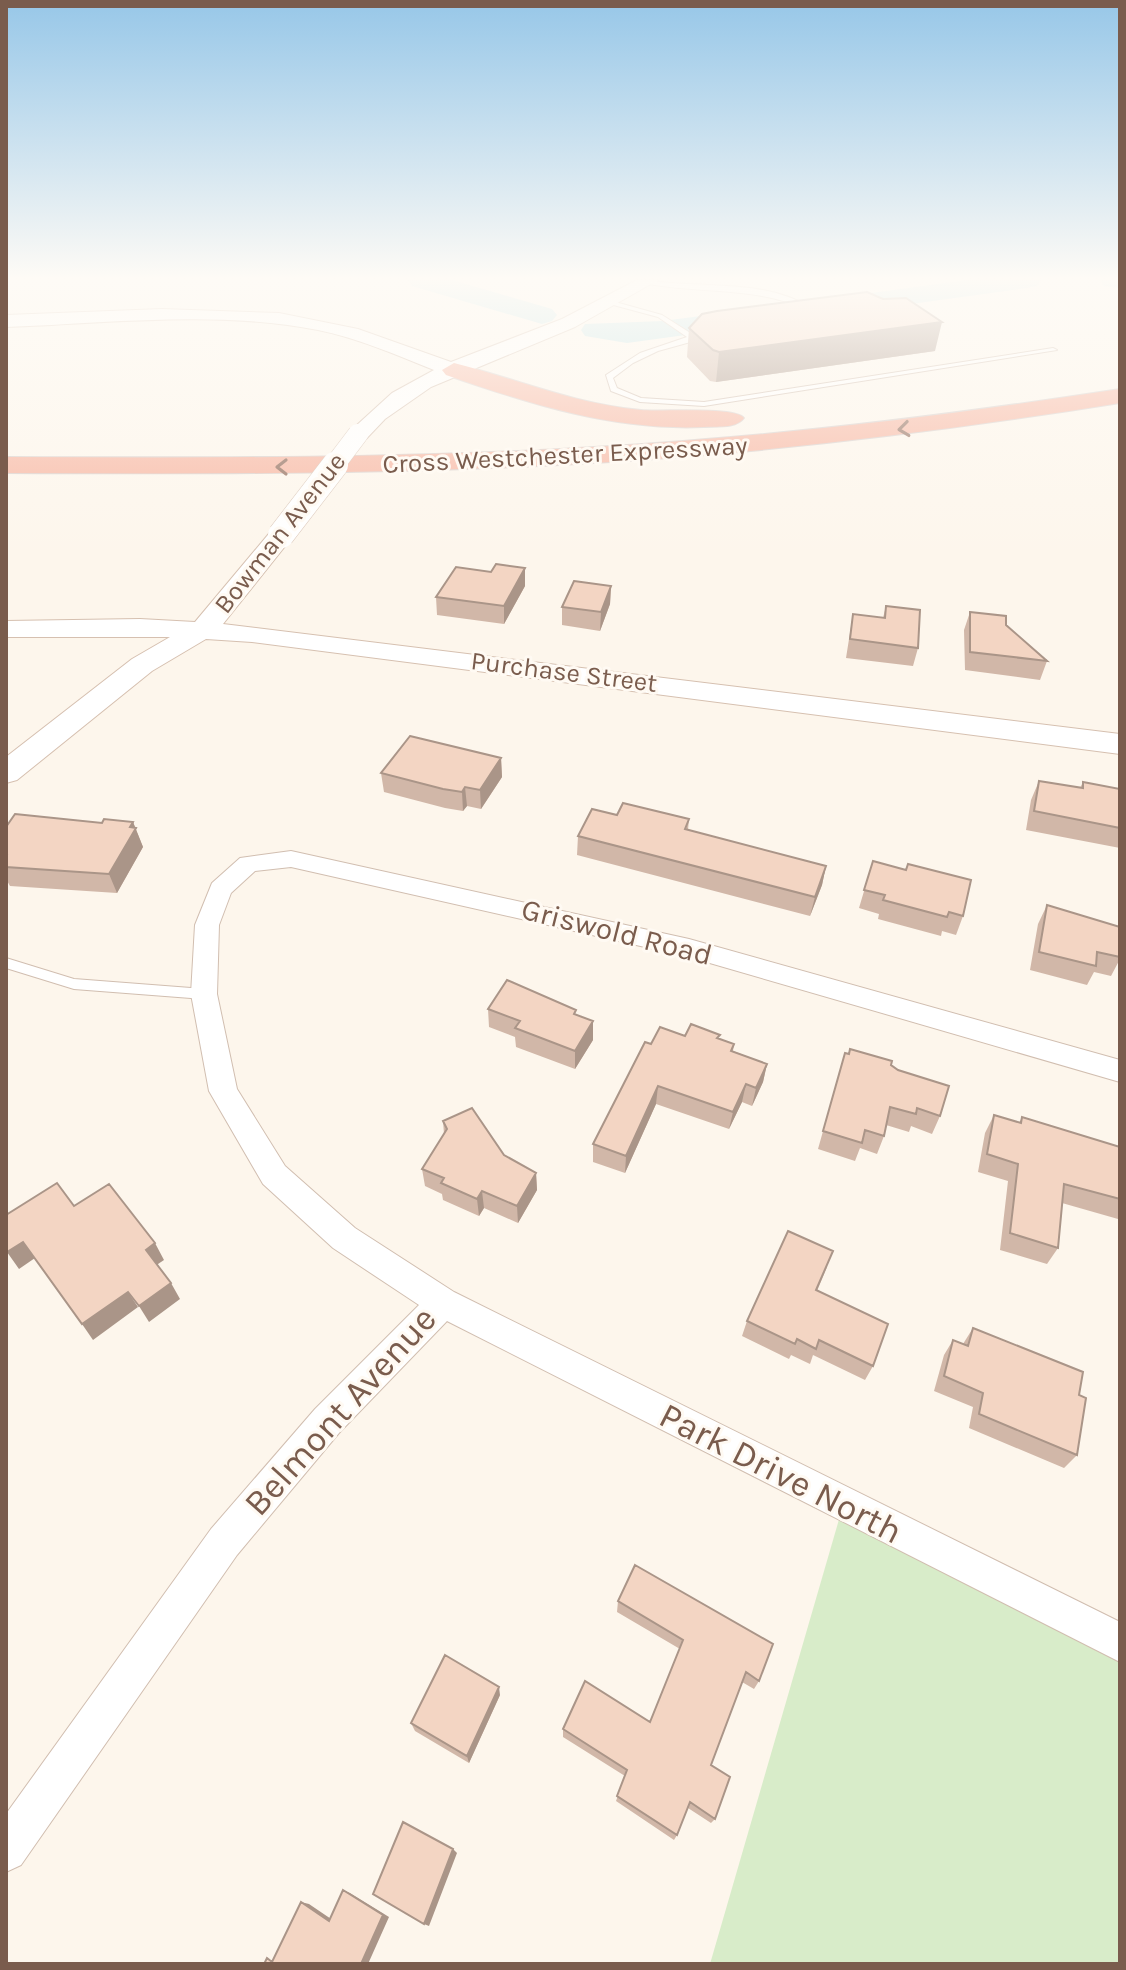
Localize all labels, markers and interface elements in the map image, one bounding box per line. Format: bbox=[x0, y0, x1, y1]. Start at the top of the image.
one-way arrow bbox=[898, 420, 911, 437]
street label: Cross Westchester Expressway bbox=[382, 430, 748, 480]
street label: Bowman Avenue bbox=[208, 447, 352, 619]
one-way arrow bbox=[275, 458, 288, 476]
street label: Purchase Street bbox=[469, 645, 659, 699]
street label: Griswold Road bbox=[518, 891, 716, 973]
street label: Belmont Avenue bbox=[235, 1298, 445, 1524]
street label: Park Drive North bbox=[653, 1394, 909, 1552]

